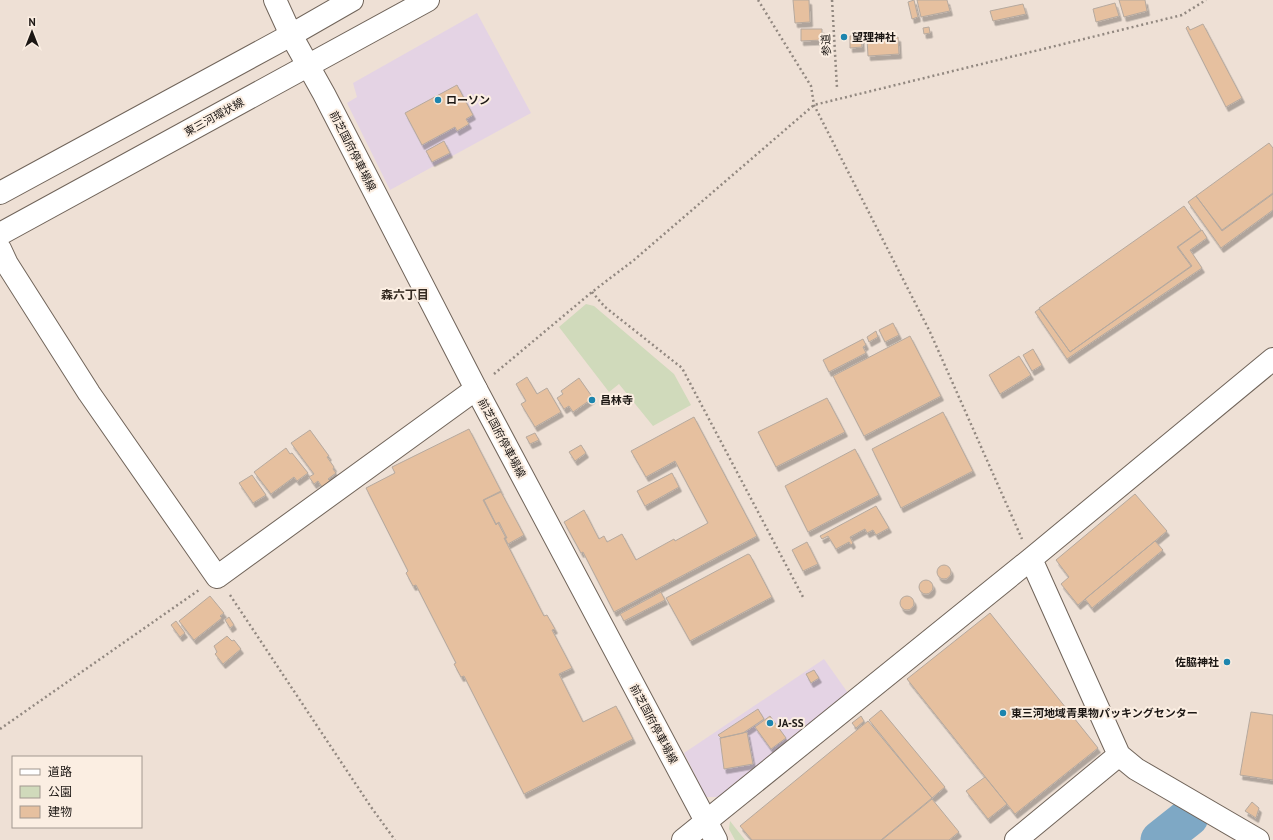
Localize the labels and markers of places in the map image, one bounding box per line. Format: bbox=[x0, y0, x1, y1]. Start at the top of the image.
place label: 望理神社 bbox=[852, 30, 896, 44]
marker: 望理神社 bbox=[839, 32, 849, 42]
place label: ローソン bbox=[446, 93, 490, 107]
marker: ローソン bbox=[433, 95, 443, 105]
place label: 昌林寺 bbox=[600, 393, 633, 407]
marker: 昌林寺 bbox=[587, 395, 597, 405]
place label: 佐脇神社 bbox=[1175, 655, 1219, 669]
marker: 佐脇神社 bbox=[1222, 657, 1232, 667]
place label: 東三河地域青果物パッキングセンター bbox=[1011, 706, 1198, 720]
marker: 東三河地域青果物パッキングセンター bbox=[998, 708, 1008, 718]
place label: JA-SS bbox=[777, 716, 804, 730]
marker: JA-SS bbox=[765, 718, 775, 728]

